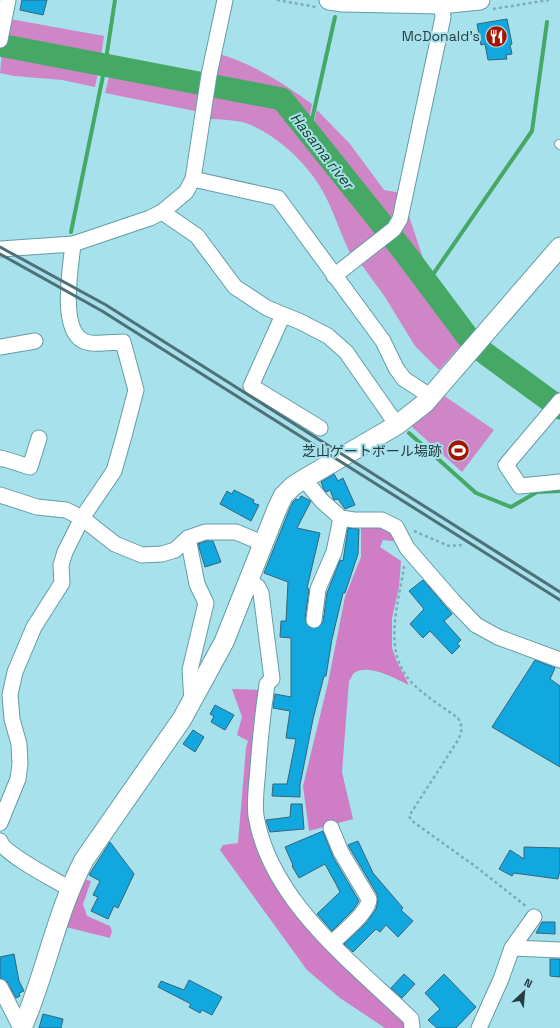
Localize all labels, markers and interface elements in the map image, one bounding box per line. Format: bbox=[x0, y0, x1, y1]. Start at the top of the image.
restaurant icon: McDonald's bbox=[483, 23, 509, 49]
place label: McDonald's bbox=[402, 27, 480, 45]
water label: Hasama river bbox=[287, 109, 359, 194]
sports icon: 芝山ゲートボール場跡 bbox=[445, 438, 471, 464]
place label: 芝山ゲートボール場跡 bbox=[302, 442, 442, 460]
north arrow bbox=[504, 972, 544, 1012]
text: N bbox=[522, 975, 535, 991]

